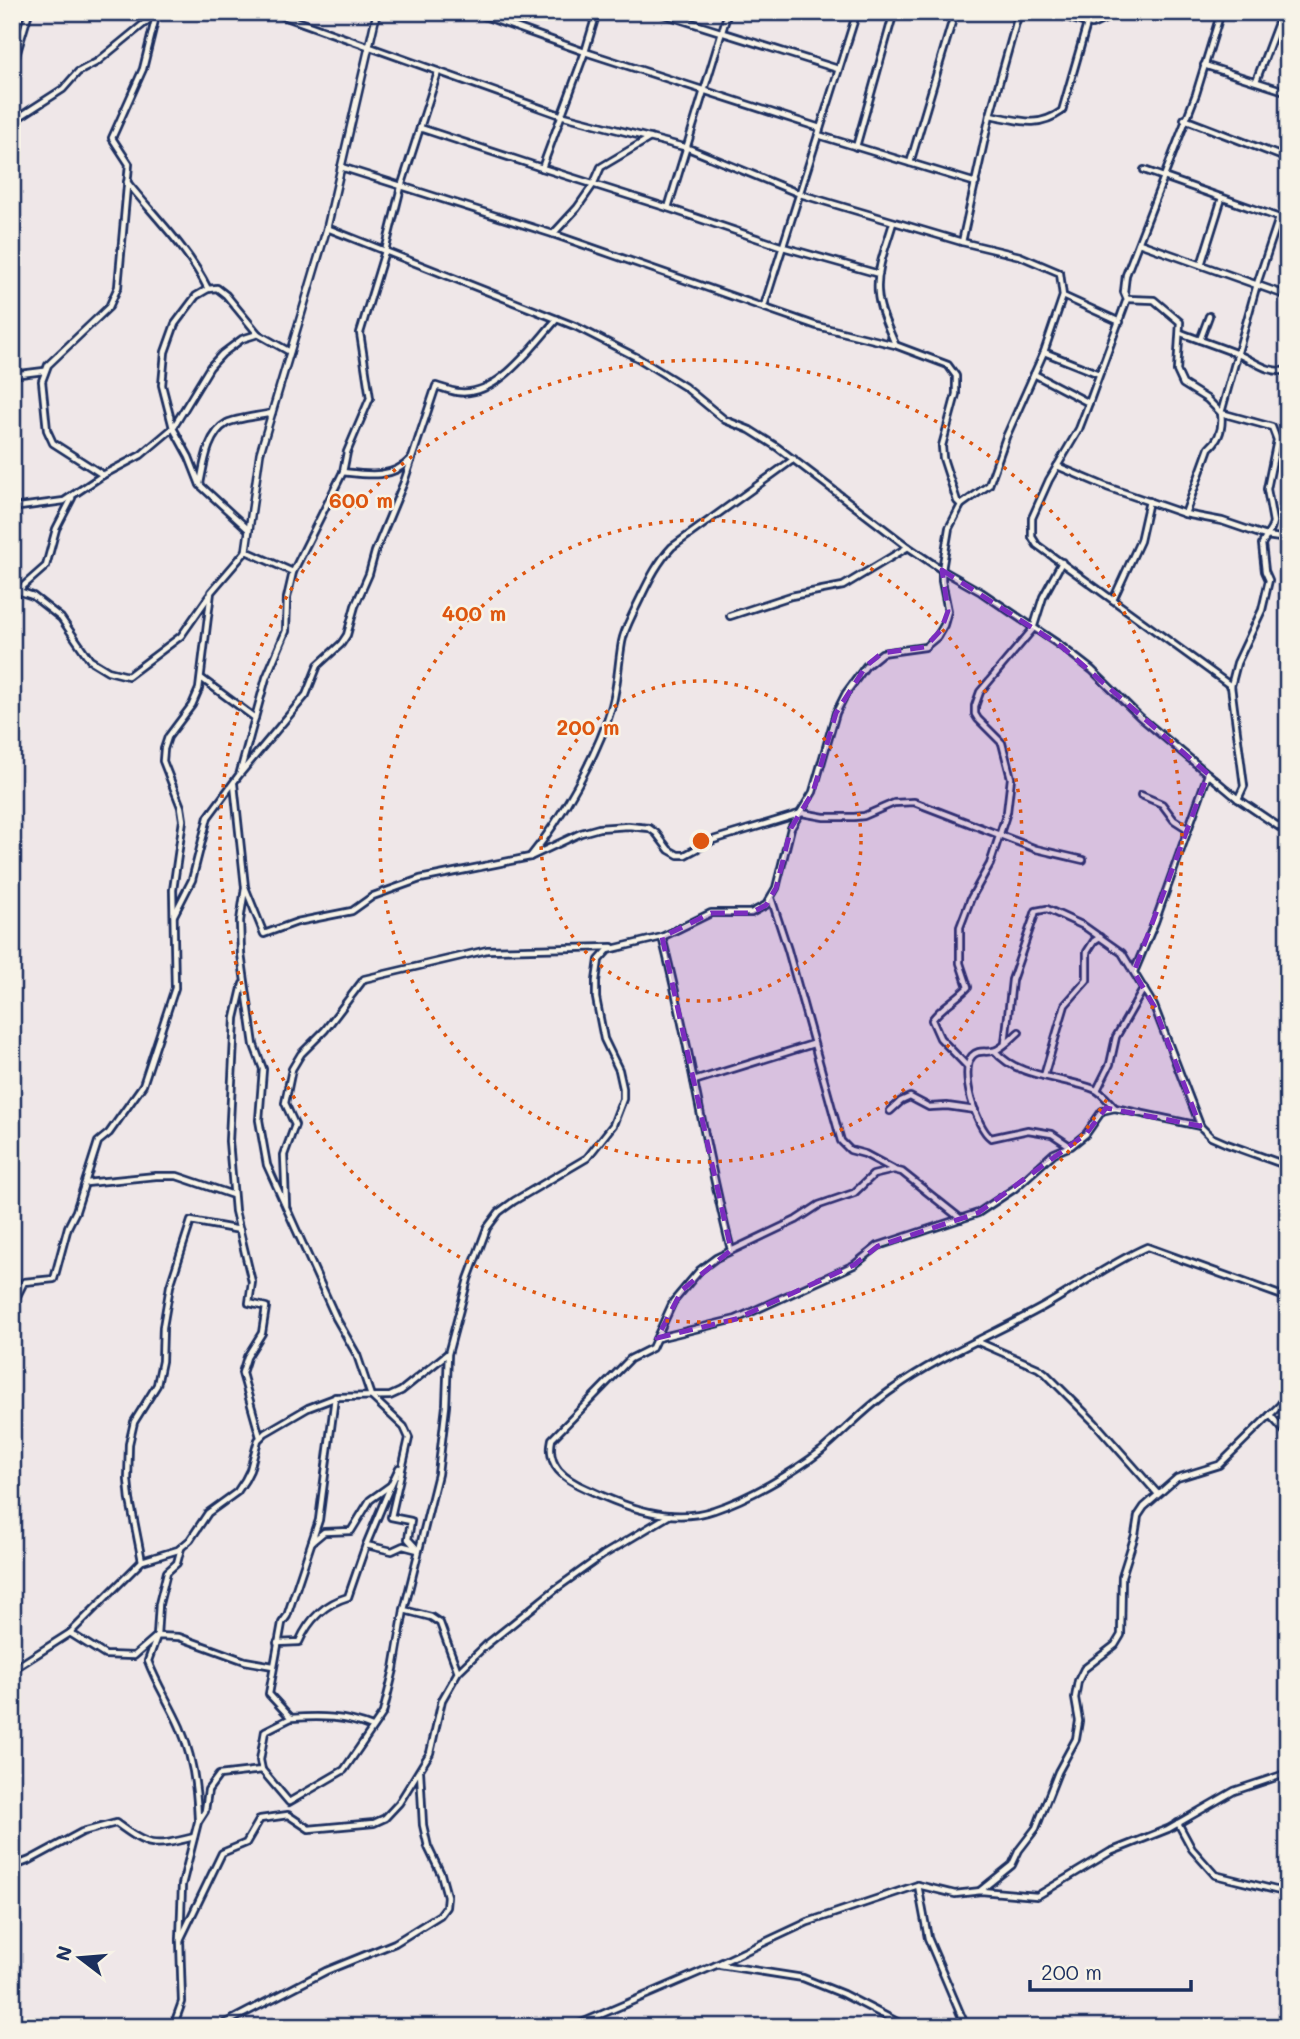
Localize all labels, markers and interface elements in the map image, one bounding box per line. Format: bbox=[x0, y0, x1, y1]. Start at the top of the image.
text: 600 m bbox=[329, 486, 393, 513]
text: 400 m bbox=[442, 599, 506, 626]
text: 200 m bbox=[557, 713, 619, 740]
centre of rings bbox=[689, 829, 713, 853]
north arrow bbox=[46, 1924, 116, 1994]
text: N bbox=[49, 1943, 77, 1964]
scale bar bbox=[1030, 1948, 1192, 1992]
text: 200 m bbox=[1041, 1958, 1102, 1985]

